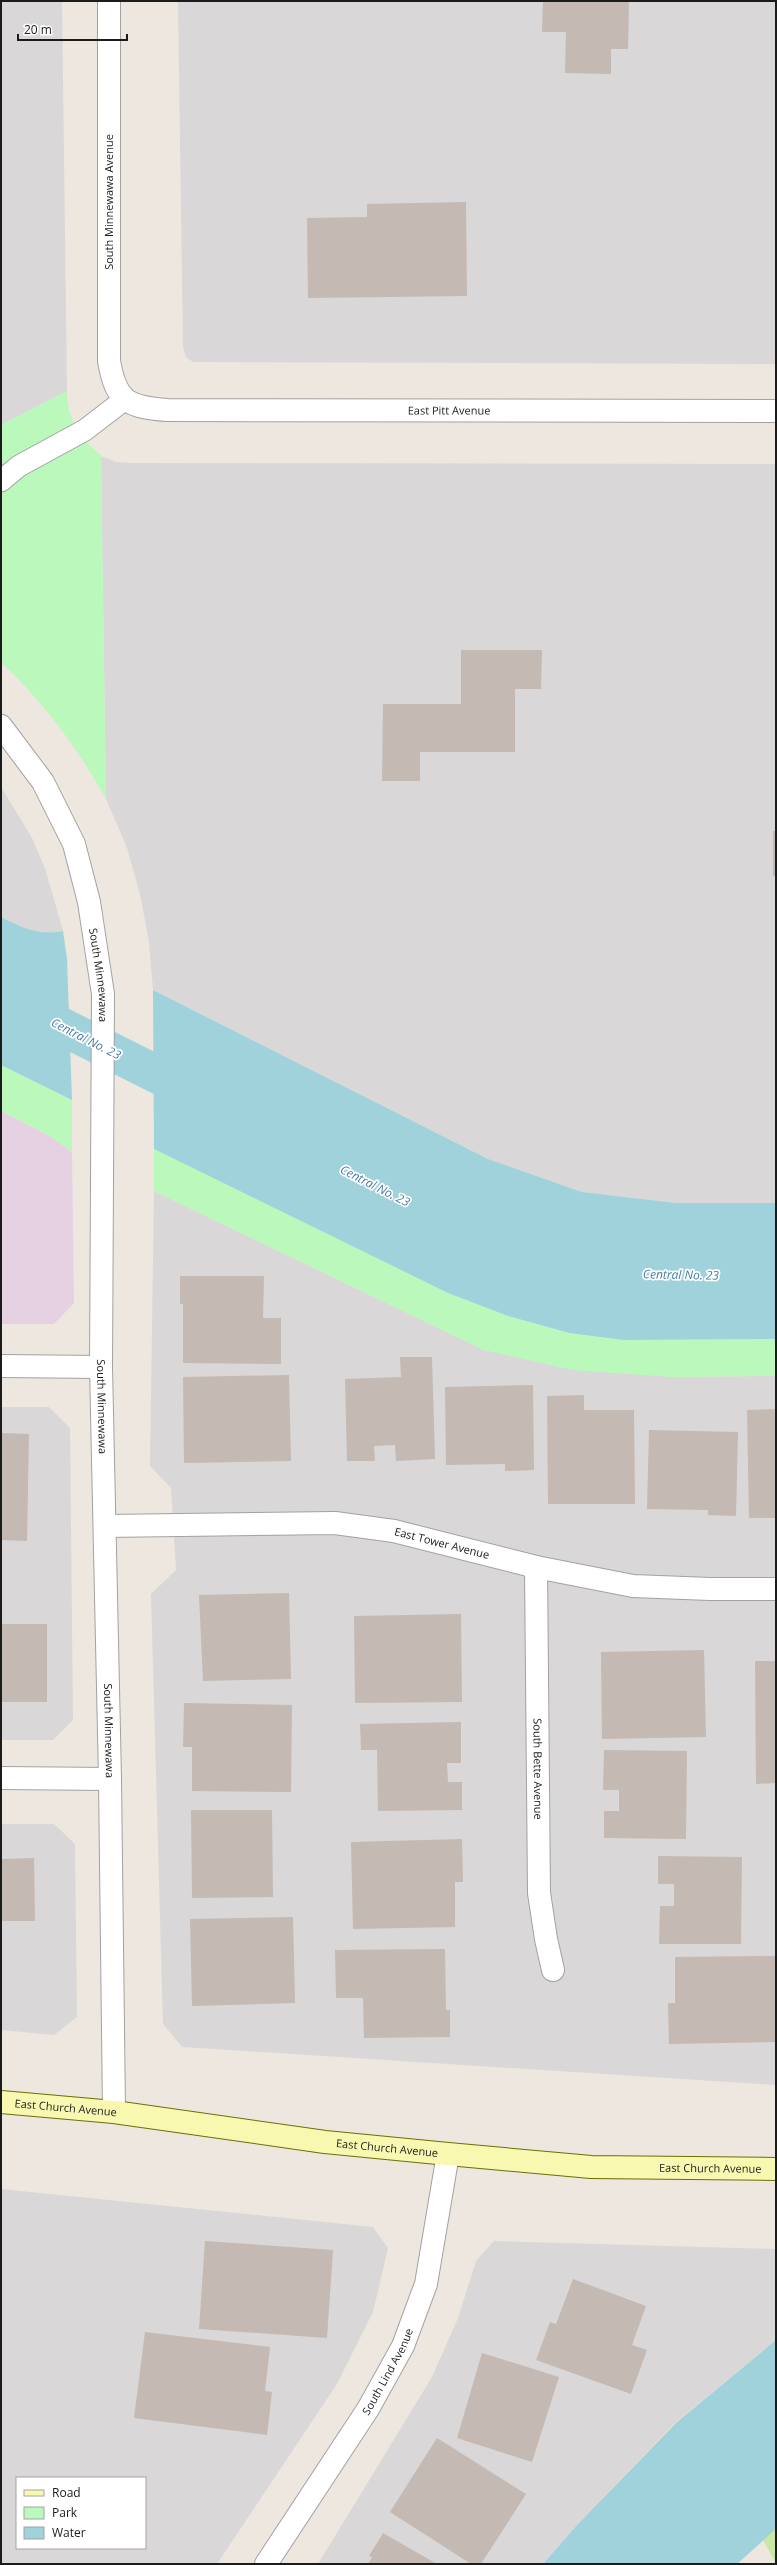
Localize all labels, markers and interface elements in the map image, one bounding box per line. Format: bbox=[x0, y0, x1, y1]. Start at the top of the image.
scale bar bbox=[18, 16, 127, 42]
text: 20 m bbox=[24, 21, 52, 38]
street label: South Minnewawa Avenue bbox=[101, 134, 116, 270]
street label: East Pitt Avenue bbox=[408, 402, 490, 418]
street label: South Minnewawa bbox=[86, 927, 111, 1022]
water label: Central No. 23 bbox=[48, 1014, 124, 1064]
water label: Central No. 23 bbox=[337, 1161, 413, 1211]
water label: Central No. 23 bbox=[643, 1265, 720, 1284]
street label: South Minnewawa bbox=[94, 1359, 111, 1454]
street label: East Tower Avenue bbox=[393, 1523, 491, 1562]
street label: South Minnewawa bbox=[101, 1683, 118, 1778]
street label: South Bette Avenue bbox=[530, 1718, 546, 1820]
street label: East Church Avenue bbox=[14, 2095, 117, 2119]
street label: East Church Avenue bbox=[335, 2135, 439, 2160]
street label: East Church Avenue bbox=[659, 2160, 762, 2176]
street label: South Lind Avenue bbox=[358, 2326, 416, 2418]
legend bbox=[16, 2477, 146, 2549]
text: Road bbox=[52, 2484, 81, 2501]
text: Park bbox=[52, 2504, 78, 2521]
text: Water bbox=[52, 2524, 86, 2541]

